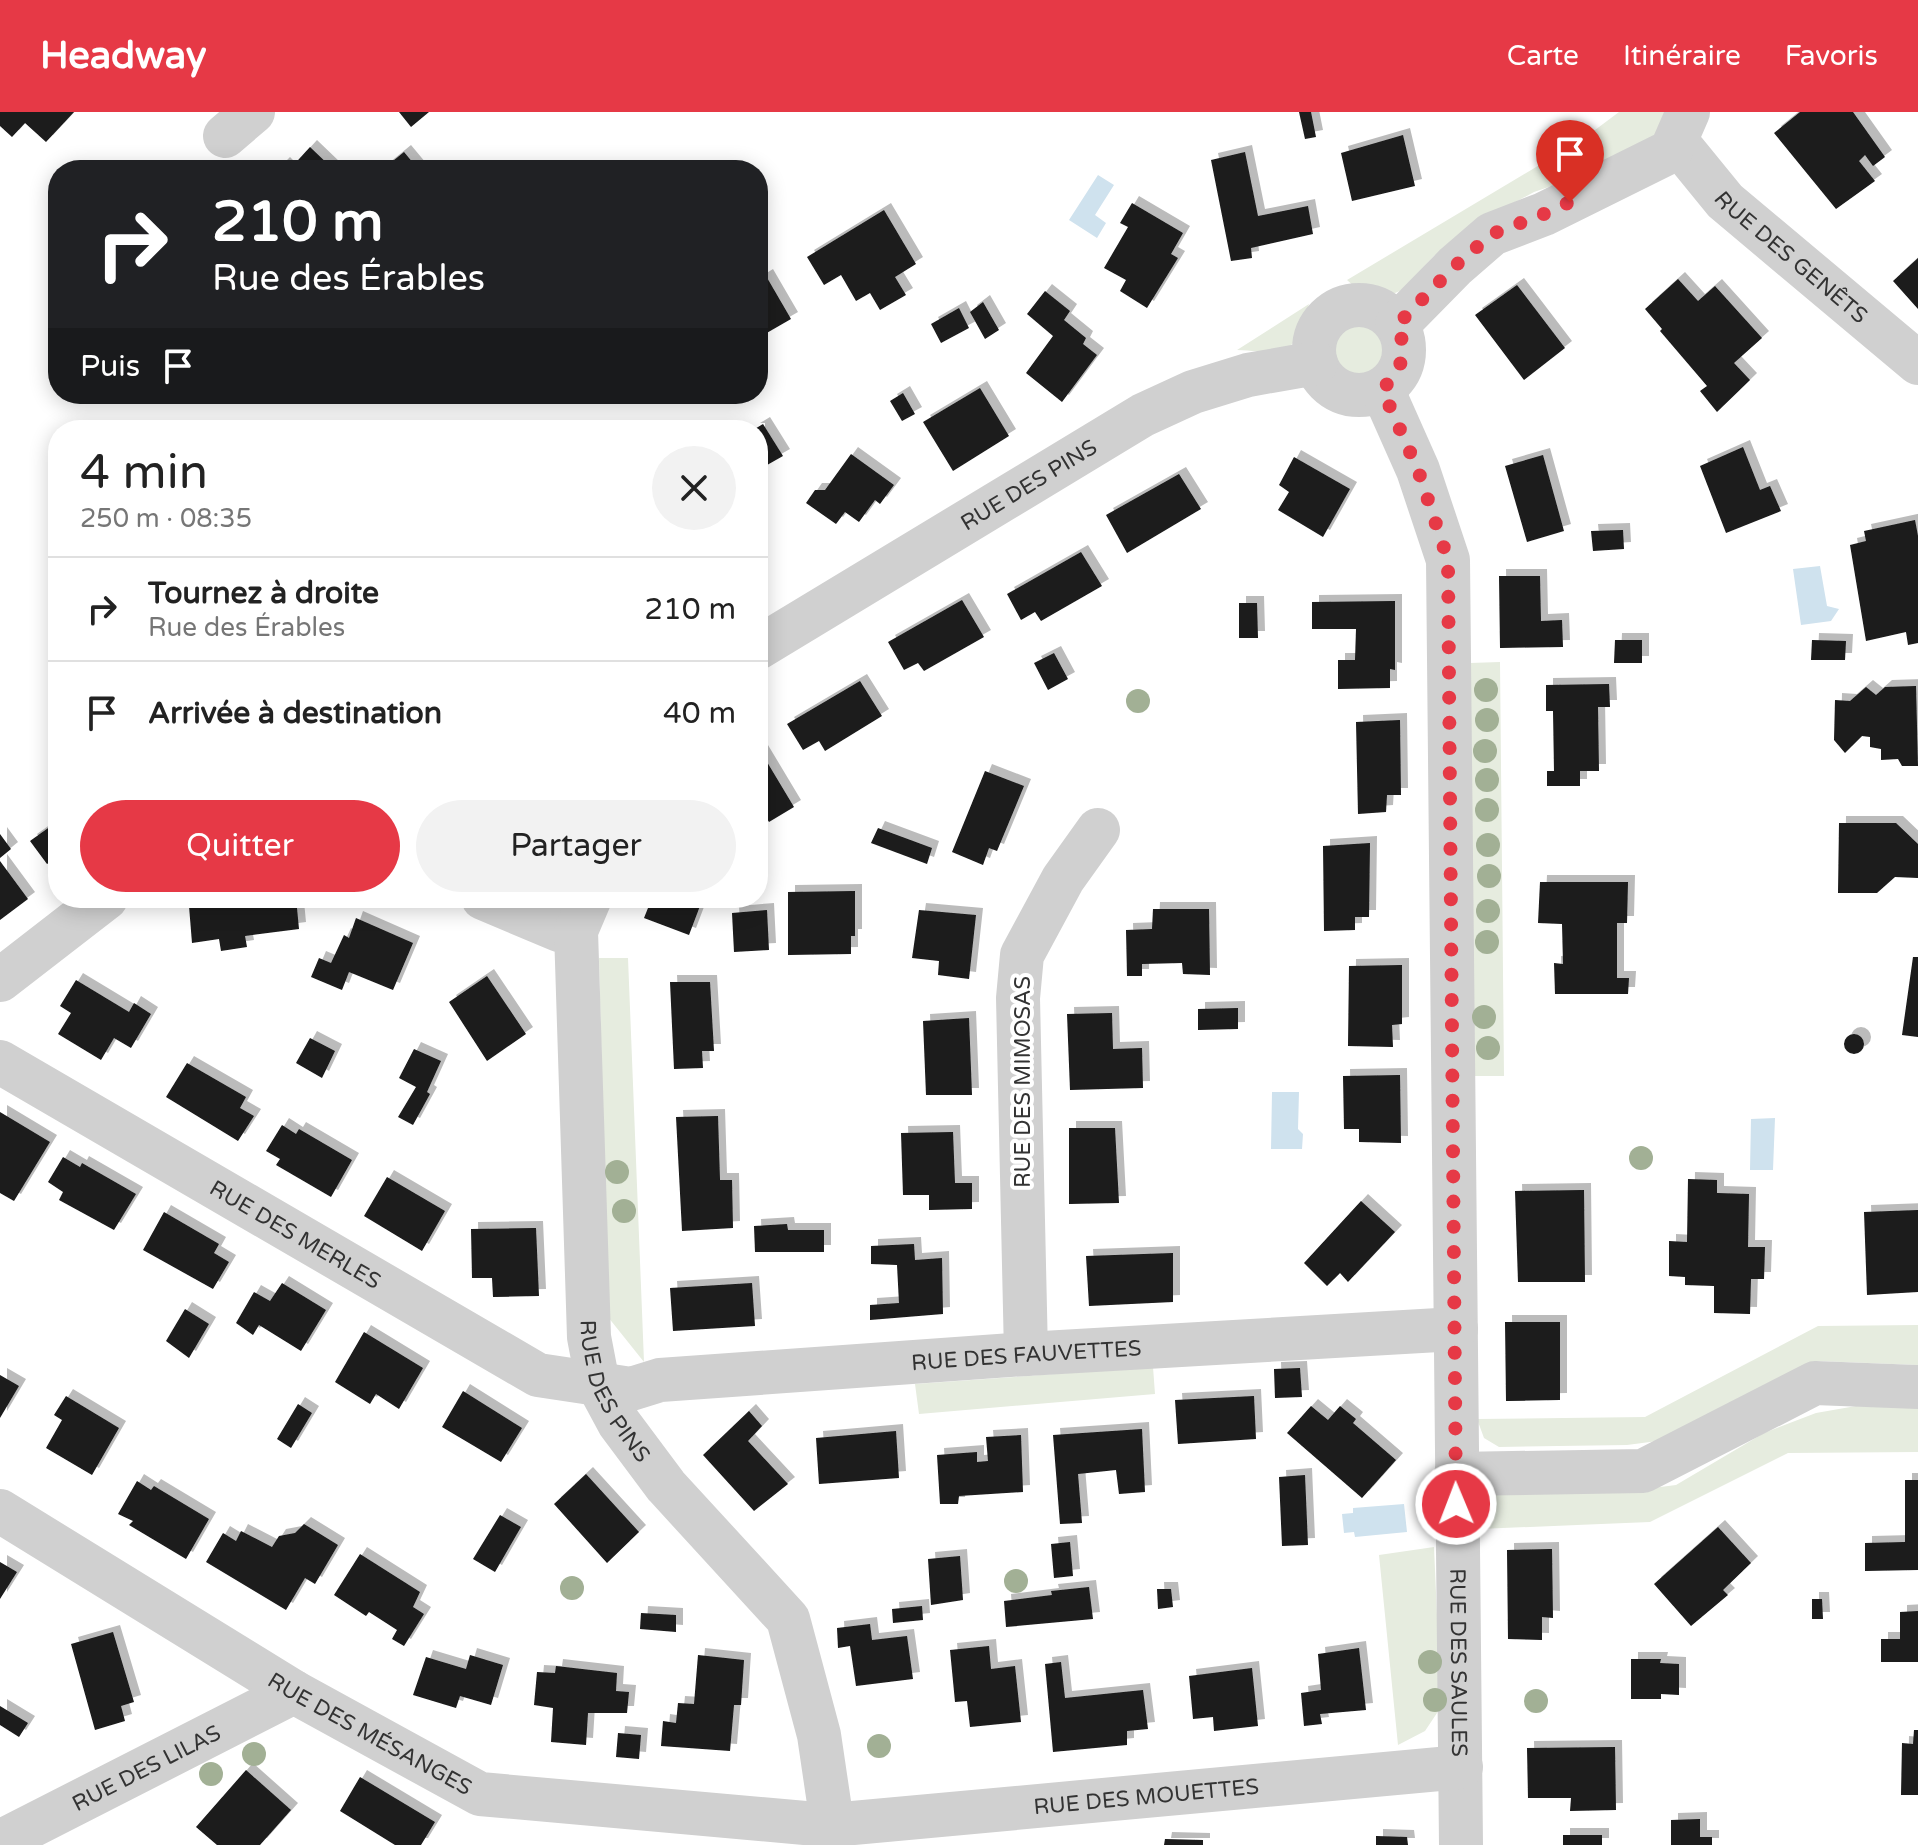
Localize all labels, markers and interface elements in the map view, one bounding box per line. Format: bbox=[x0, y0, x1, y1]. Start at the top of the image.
text: Headway bbox=[40, 33, 206, 79]
text: Carte bbox=[1507, 39, 1579, 73]
text: Itinéraire bbox=[1623, 39, 1741, 73]
text: Favoris bbox=[1785, 39, 1878, 73]
pin bbox=[1536, 120, 1604, 202]
icon: arrive bbox=[1548, 132, 1592, 176]
street label: RUE DES GENÊTS bbox=[1708, 186, 1872, 329]
text: 210 m bbox=[212, 189, 383, 256]
icon: right bbox=[80, 192, 184, 296]
text: Rue des Érables bbox=[212, 257, 485, 300]
icon: arrive bbox=[156, 344, 200, 388]
text: Puis bbox=[80, 348, 140, 385]
street label: RUE DES PINS bbox=[956, 434, 1102, 536]
text: 4 min bbox=[80, 444, 208, 502]
button: close bbox=[652, 446, 736, 530]
text: 250 m · 08:35 bbox=[80, 503, 252, 534]
text: Tournez à droite bbox=[148, 575, 379, 612]
icon: right bbox=[80, 587, 124, 631]
text: 210 m bbox=[644, 591, 736, 628]
text: Rue des Érables bbox=[148, 612, 345, 643]
icon: arrive bbox=[80, 691, 124, 735]
text: Arrivée à destination bbox=[148, 695, 442, 732]
text: 40 m bbox=[663, 695, 736, 732]
button: Quitter bbox=[80, 800, 400, 892]
button: Partager bbox=[416, 800, 736, 892]
street label: RUE DES MIMOSAS bbox=[1010, 976, 1036, 1188]
street label: RUE DES MERLES bbox=[205, 1175, 385, 1295]
street label: RUE DES PINS bbox=[574, 1319, 656, 1467]
street label: RUE DES FAUVETTES bbox=[910, 1335, 1142, 1376]
position arrow bbox=[1414, 1462, 1498, 1546]
street label: RUE DES SAULES bbox=[1444, 1568, 1472, 1757]
street label: RUE DES MÉSANGES bbox=[263, 1667, 476, 1801]
street label: RUE DES LILAS bbox=[68, 1720, 225, 1817]
street label: RUE DES MOUETTES bbox=[1032, 1774, 1260, 1820]

